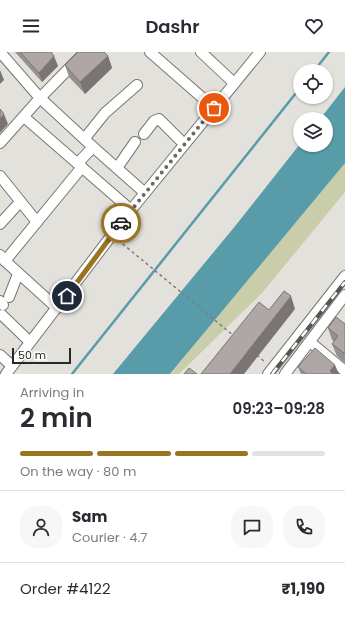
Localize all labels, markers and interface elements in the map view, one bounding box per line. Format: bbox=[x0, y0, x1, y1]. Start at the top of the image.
text: Dashr bbox=[145, 14, 200, 39]
icon: menu bbox=[20, 15, 42, 37]
icon: heart bbox=[303, 15, 325, 37]
map controls bbox=[293, 64, 333, 152]
button: locate bbox=[293, 64, 333, 104]
pin bbox=[197, 91, 231, 125]
icon: bag bbox=[203, 97, 225, 119]
button: layers bbox=[293, 112, 333, 152]
courier bbox=[101, 203, 141, 243]
icon: car bbox=[110, 212, 132, 234]
pin bbox=[50, 279, 84, 313]
icon: home bbox=[56, 285, 78, 307]
scale bar bbox=[12, 346, 71, 365]
text: 50 m bbox=[18, 347, 46, 363]
text: Arriving in bbox=[20, 383, 84, 402]
text: 09:23–09:28 bbox=[233, 398, 325, 419]
text: 2 min bbox=[20, 400, 93, 436]
text: On the way · 80 m bbox=[20, 462, 136, 481]
button: person bbox=[20, 506, 62, 548]
text: Sam bbox=[72, 506, 107, 527]
button: chat bbox=[231, 506, 273, 548]
button: phone bbox=[283, 506, 325, 548]
text: Courier · 4.7 bbox=[72, 528, 147, 547]
text: Order #4122 bbox=[20, 578, 111, 599]
text: ₹1,190 bbox=[281, 578, 325, 599]

